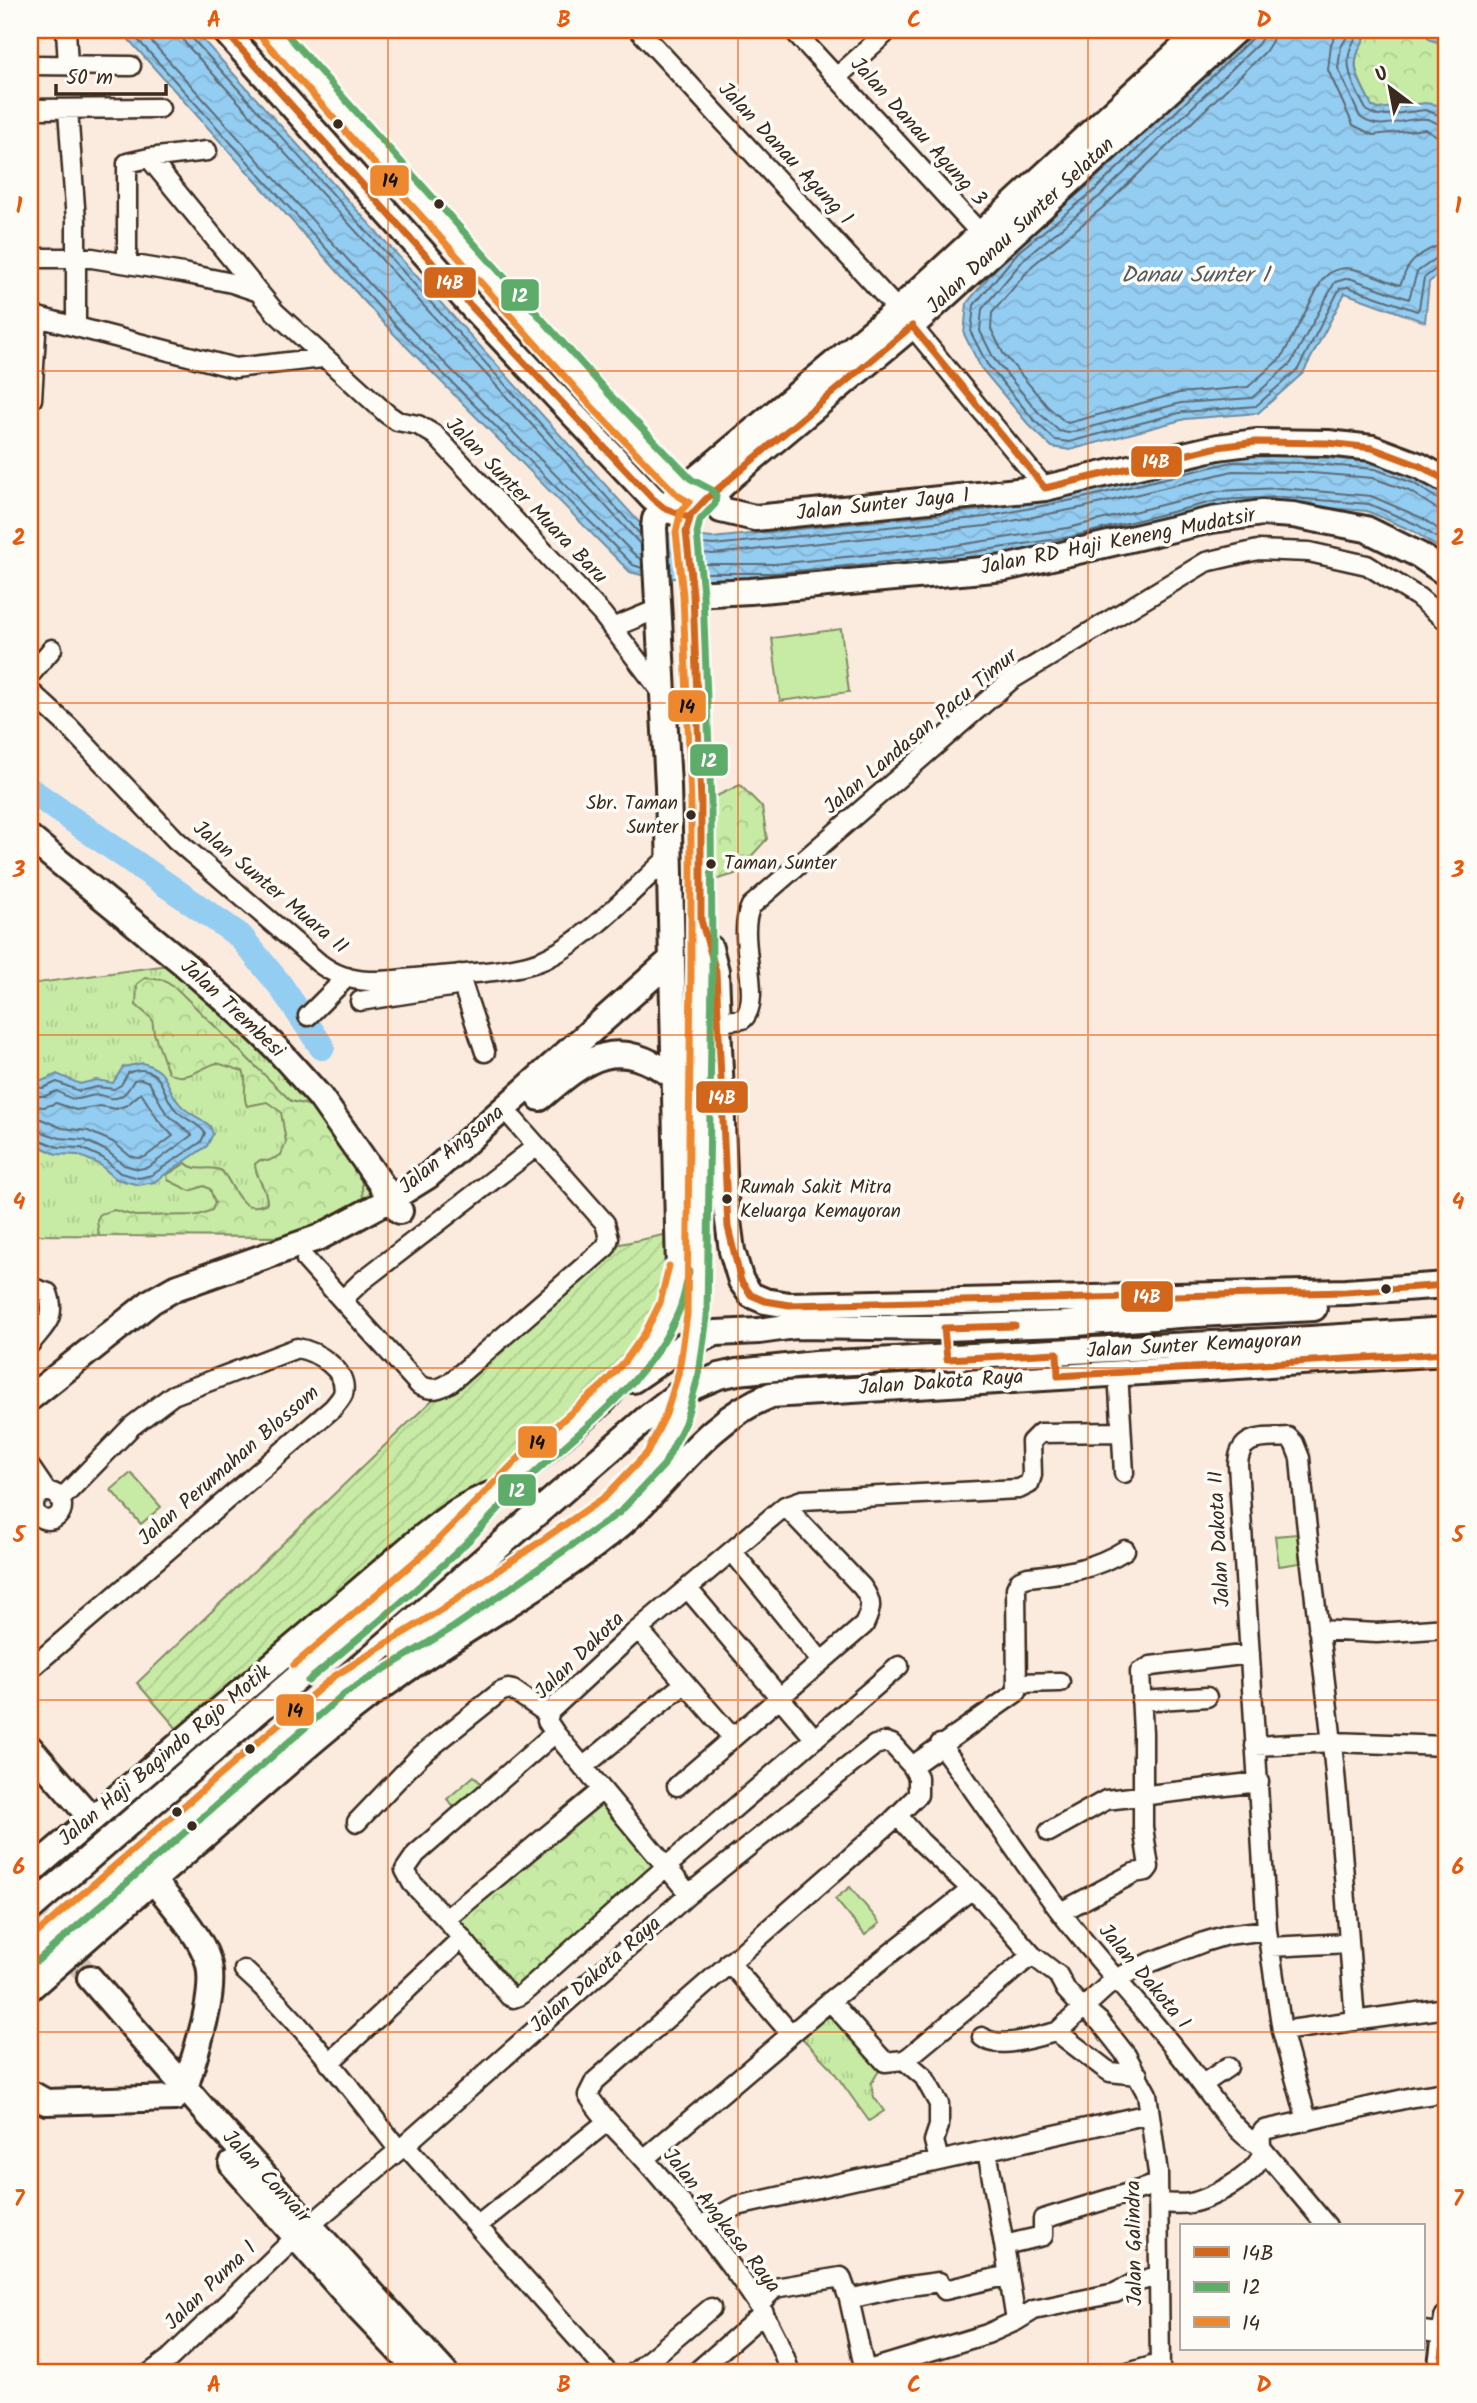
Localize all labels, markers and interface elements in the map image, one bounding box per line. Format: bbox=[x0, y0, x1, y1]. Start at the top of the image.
text: A bbox=[207, 3, 221, 39]
text: B bbox=[557, 3, 571, 39]
text: C bbox=[907, 3, 921, 39]
text: D bbox=[1256, 3, 1272, 39]
street label: Jalan Danau Agung 3 bbox=[842, 50, 994, 214]
scale bar bbox=[56, 52, 166, 96]
north arrow bbox=[1354, 52, 1424, 122]
text: U bbox=[1369, 59, 1395, 91]
text: 50 m bbox=[66, 62, 113, 95]
street label: Jalan Danau Agung 1 bbox=[709, 75, 861, 233]
unlabelled marker bbox=[331, 117, 345, 131]
street label: Jalan Danau Sunter Selatan bbox=[919, 130, 1123, 322]
line badge: 14 bbox=[369, 164, 410, 197]
text: 14 bbox=[382, 167, 399, 197]
text: 1 bbox=[16, 189, 23, 225]
text: 1 bbox=[1455, 189, 1462, 225]
unlabelled marker bbox=[432, 197, 446, 211]
water label: Danau Sunter 1 bbox=[1121, 258, 1273, 294]
line badge: 14B bbox=[423, 266, 477, 299]
text: 14B bbox=[436, 269, 464, 299]
line badge: 12 bbox=[500, 278, 540, 312]
text: 12 bbox=[512, 282, 528, 312]
street label: Jalan Sunter Muara Baru bbox=[437, 410, 615, 592]
line badge: 14B bbox=[1130, 445, 1183, 478]
text: 14B bbox=[1142, 448, 1170, 478]
street label: Jalan Sunter Jaya 1 bbox=[795, 479, 971, 531]
street label: Jalan RD Haji Keneng Mudatsir bbox=[978, 499, 1259, 585]
text: 2 bbox=[12, 521, 26, 557]
text: 2 bbox=[1451, 521, 1465, 557]
street label: Jalan Landasan Pacu Timur bbox=[817, 640, 1026, 823]
line badge: 14 bbox=[667, 689, 707, 723]
text: 14 bbox=[679, 693, 696, 723]
line badge: 12 bbox=[689, 743, 729, 777]
text: 12 bbox=[701, 747, 717, 777]
place label: Sbr. Taman Sunter bbox=[586, 789, 680, 843]
marker: Sbr. Taman Sunter bbox=[684, 808, 698, 822]
street label: Jalan Sunter Muara II bbox=[185, 813, 355, 963]
place label: Taman Sunter bbox=[724, 849, 838, 879]
text: 3 bbox=[12, 853, 26, 889]
text: 3 bbox=[1451, 853, 1465, 889]
marker: Taman Sunter bbox=[704, 857, 718, 871]
street label: Jalan Trembesi bbox=[172, 952, 293, 1067]
line badge: 14B bbox=[695, 1080, 749, 1114]
text: 14B bbox=[708, 1084, 736, 1114]
street label: Jalan Angsana bbox=[392, 1097, 512, 1203]
place label: Rumah Sakit Mitra Keluarga Kemayoran bbox=[740, 1173, 901, 1227]
text: 4 bbox=[13, 1185, 26, 1221]
text: 4 bbox=[1452, 1185, 1465, 1221]
marker: Rumah Sakit Mitra Keluarga Kemayoran bbox=[720, 1192, 734, 1206]
line badge: 14B bbox=[1120, 1280, 1174, 1313]
unlabelled marker bbox=[1379, 1282, 1393, 1296]
text: 14B bbox=[1133, 1283, 1161, 1313]
street label: Jalan Sunter Kemayoran bbox=[1086, 1324, 1302, 1368]
street label: Jalan Dakota Raya bbox=[857, 1361, 1025, 1405]
street label: Jalan Perumahan Blossom bbox=[131, 1378, 327, 1554]
line badge: 14 bbox=[517, 1425, 558, 1459]
text: 14 bbox=[529, 1429, 546, 1459]
street label: Jalan Dakota II bbox=[1200, 1470, 1240, 1608]
line badge: 12 bbox=[497, 1473, 537, 1507]
text: 12 bbox=[509, 1477, 525, 1507]
text: 5 bbox=[12, 1518, 27, 1554]
text: 5 bbox=[1451, 1518, 1466, 1554]
street label: Jalan Dakota bbox=[527, 1604, 633, 1708]
street label: Jalan Haji Bagindo Rajo Motik bbox=[51, 1657, 279, 1855]
line badge: 14 bbox=[275, 1693, 315, 1727]
text: 14 bbox=[287, 1697, 304, 1727]
unlabelled marker bbox=[243, 1742, 257, 1756]
unlabelled marker bbox=[170, 1805, 184, 1819]
unlabelled marker bbox=[185, 1819, 199, 1833]
text: 6 bbox=[13, 1850, 25, 1886]
text: 6 bbox=[1452, 1850, 1464, 1886]
street label: Jalan Dakota Raya bbox=[523, 1908, 669, 2042]
street label: Jalan Dakota I bbox=[1090, 1917, 1198, 2037]
street label: Jalan Convair bbox=[214, 2123, 319, 2232]
street label: Jalan Angkasa Raya bbox=[654, 2141, 788, 2301]
street label: Jalan Galindra bbox=[1117, 2180, 1153, 2306]
text: 7 bbox=[14, 2182, 26, 2218]
text: 7 bbox=[1453, 2182, 1465, 2218]
legend bbox=[1180, 2224, 1424, 2350]
street label: Jalan Puma 1 bbox=[157, 2233, 265, 2339]
text: 14B bbox=[1242, 2238, 1274, 2271]
text: 12 bbox=[1242, 2272, 1261, 2305]
text: 14 bbox=[1242, 2308, 1260, 2341]
text: A bbox=[207, 2368, 221, 2403]
text: B bbox=[557, 2368, 571, 2403]
text: C bbox=[907, 2368, 921, 2403]
text: D bbox=[1256, 2368, 1272, 2403]

